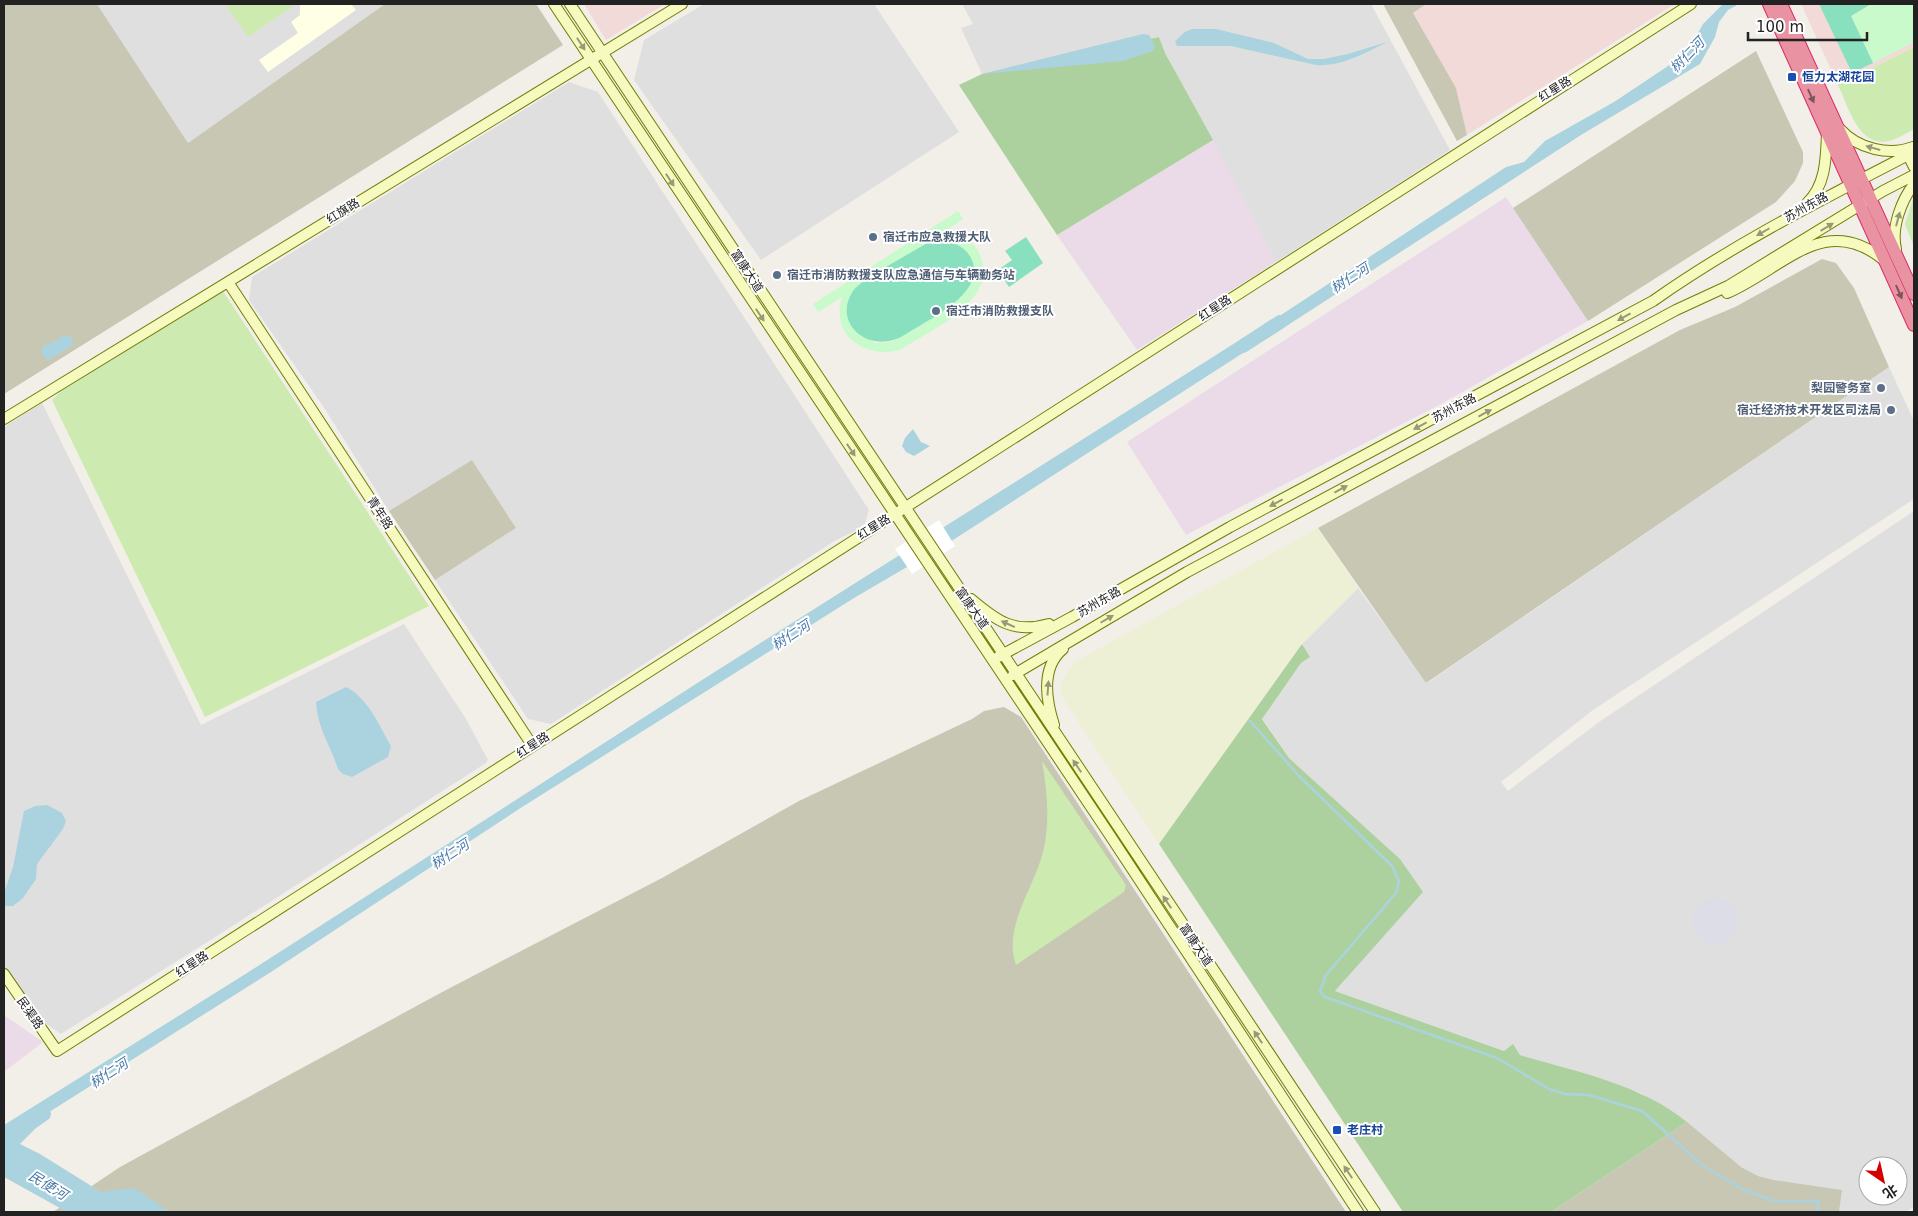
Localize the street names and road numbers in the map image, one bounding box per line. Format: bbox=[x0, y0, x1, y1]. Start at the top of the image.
street label: 红星路 bbox=[1536, 74, 1574, 104]
street label: 苏州东路 bbox=[1782, 189, 1830, 225]
street label: 红旗路 bbox=[324, 196, 362, 226]
street label: 富康大道 bbox=[728, 247, 766, 295]
street label: 红星路 bbox=[1196, 292, 1234, 324]
street label: 苏州东路 bbox=[1430, 391, 1478, 425]
street label: 青年路 bbox=[364, 494, 396, 532]
street label: 红星路 bbox=[855, 512, 893, 542]
street label: 富康大道 bbox=[952, 584, 992, 632]
street label: 苏州东路 bbox=[1075, 584, 1123, 620]
street label: 红星路 bbox=[514, 729, 552, 761]
street label: 富康大道 bbox=[1177, 921, 1215, 969]
street label: 红星路 bbox=[173, 948, 211, 980]
street label: 民渠路 bbox=[14, 994, 46, 1032]

